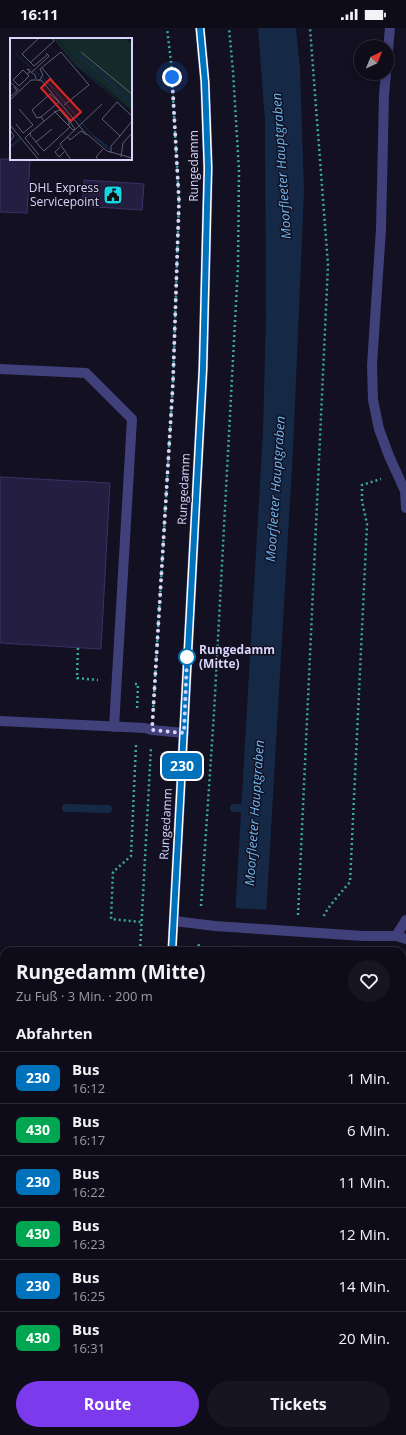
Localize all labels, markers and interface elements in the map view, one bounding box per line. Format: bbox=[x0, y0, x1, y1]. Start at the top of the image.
text: 16:11 bbox=[20, 4, 59, 24]
inset map bbox=[10, 38, 132, 160]
north arrow bbox=[354, 40, 394, 80]
map controls bbox=[354, 40, 394, 80]
your location bbox=[162, 67, 182, 87]
water label: Moorfleeter Hauptgraben bbox=[267, 92, 295, 240]
street label: Rungedamm bbox=[185, 130, 202, 202]
place label: DHL Express Servicepoint bbox=[29, 179, 99, 210]
public building icon: DHL Express Servicepoint bbox=[102, 184, 124, 206]
water label: Moorfleeter Hauptgraben bbox=[261, 415, 289, 563]
street label: Rungedamm bbox=[173, 453, 194, 525]
place label: Rungedamm (Mitte) bbox=[199, 641, 275, 672]
marker: Rungedamm (Mitte) bbox=[178, 648, 196, 666]
water label: Moorfleeter Hauptgraben bbox=[240, 739, 268, 887]
line badge: 230 bbox=[159, 753, 205, 779]
text: 230 bbox=[170, 756, 194, 775]
street label: Rungedamm bbox=[155, 788, 176, 860]
text: Rungedamm (Mitte) bbox=[16, 959, 206, 985]
button: heart bbox=[348, 960, 390, 1002]
text: Zu Fuß · 3 Min. · 200 m bbox=[16, 987, 153, 1005]
text: Abfahrten bbox=[16, 1023, 93, 1043]
text: Bus bbox=[72, 1059, 99, 1079]
text: 230 bbox=[26, 1068, 50, 1087]
text: 1 Min. bbox=[347, 1068, 390, 1088]
text: 16:12 bbox=[72, 1079, 105, 1097]
text: Bus bbox=[72, 1111, 99, 1131]
text: 430 bbox=[26, 1120, 50, 1139]
text: 6 Min. bbox=[347, 1120, 390, 1140]
text: 16:17 bbox=[72, 1131, 105, 1149]
text: Bus bbox=[72, 1163, 99, 1183]
text: 230 bbox=[26, 1172, 50, 1191]
text: 11 Min. bbox=[339, 1172, 390, 1192]
text: 16:22 bbox=[72, 1183, 105, 1201]
text: Bus bbox=[72, 1215, 99, 1235]
text: 430 bbox=[26, 1224, 50, 1243]
text: 12 Min. bbox=[339, 1224, 390, 1244]
text: 16:23 bbox=[72, 1235, 105, 1253]
text: Bus bbox=[72, 1267, 99, 1287]
text: 230 bbox=[26, 1276, 50, 1295]
text: 14 Min. bbox=[339, 1276, 390, 1296]
text: 16:25 bbox=[72, 1287, 105, 1305]
text: Bus bbox=[72, 1319, 99, 1339]
text: 430 bbox=[26, 1328, 50, 1347]
text: 20 Min. bbox=[339, 1328, 390, 1348]
text: 16:31 bbox=[72, 1339, 105, 1357]
button: Route bbox=[16, 1381, 199, 1427]
button: Tickets bbox=[207, 1381, 390, 1427]

